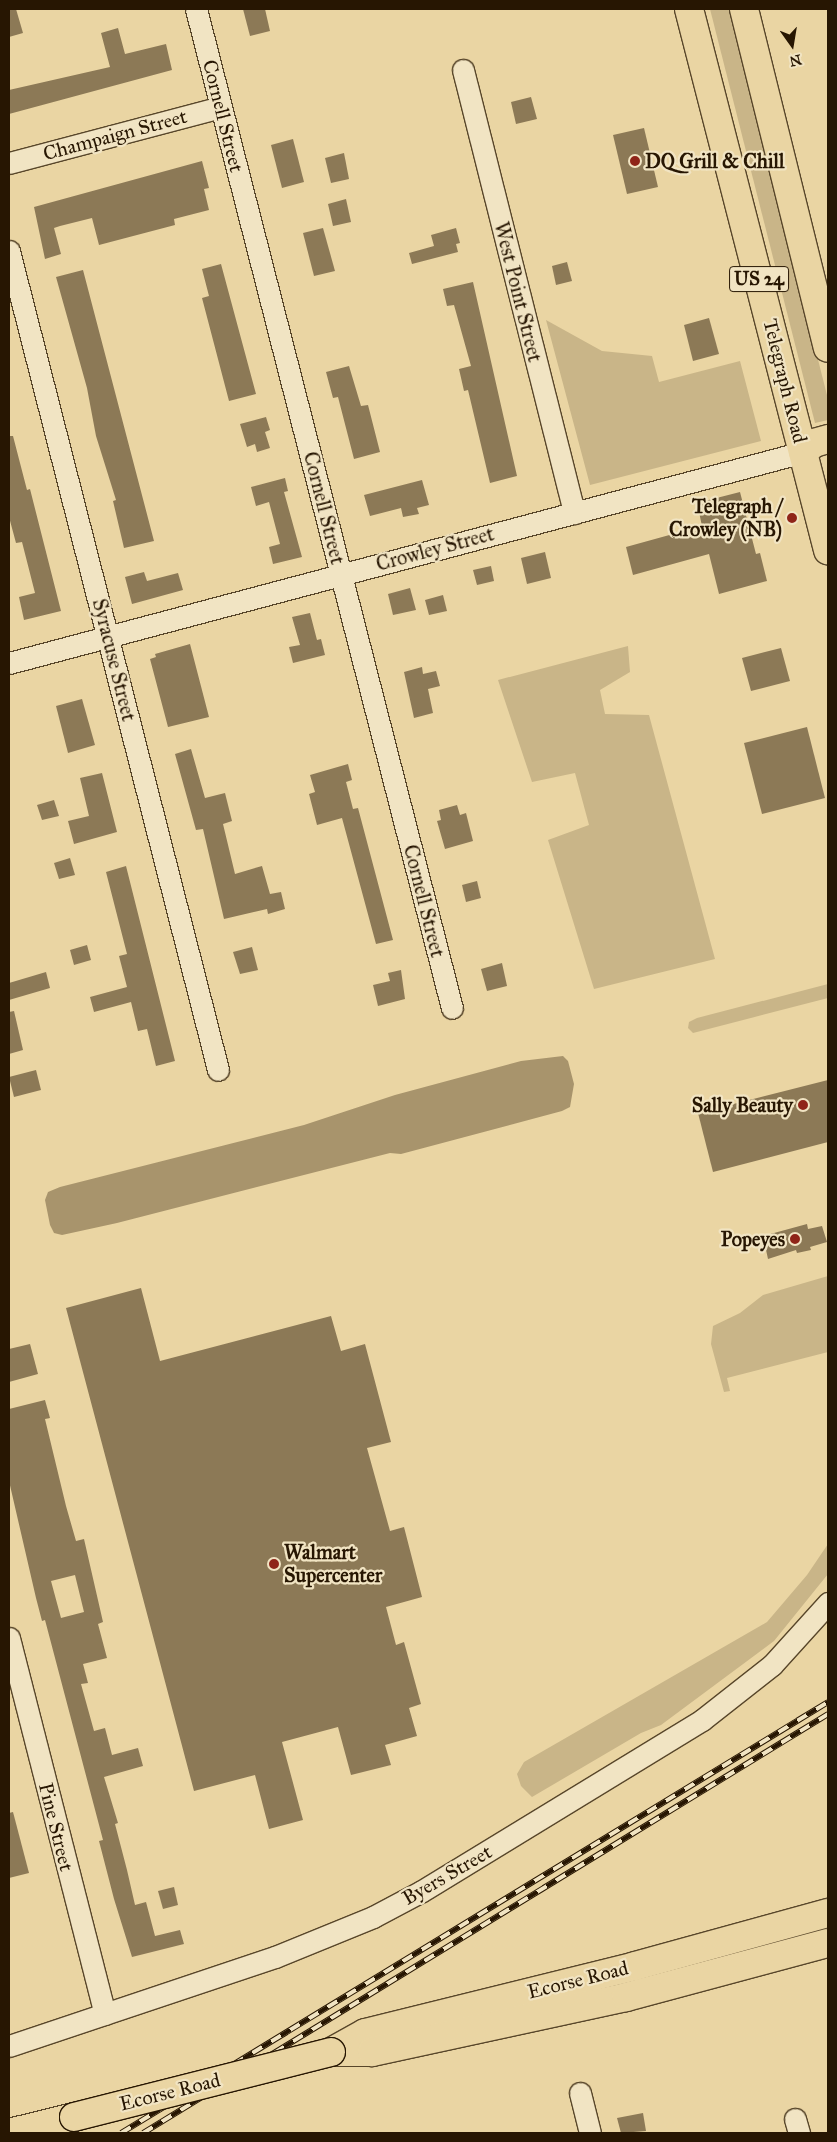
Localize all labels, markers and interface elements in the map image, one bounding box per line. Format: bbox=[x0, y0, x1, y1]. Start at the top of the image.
north arrow bbox=[767, 20, 817, 70]
text: N bbox=[788, 50, 803, 70]
street label: Cornell Street bbox=[197, 57, 249, 175]
street label: Champaign Street bbox=[40, 104, 190, 166]
place label: DQ Grill & Chill bbox=[645, 149, 784, 173]
marker: DQ Grill & Chill bbox=[629, 155, 641, 167]
street label: West Point Street bbox=[489, 219, 547, 365]
road number: US 24 bbox=[729, 262, 789, 296]
street label: Telegraph Road bbox=[758, 316, 812, 446]
street label: Cornell Street bbox=[298, 449, 350, 567]
place label: Telegraph / Crowley (NB) bbox=[669, 494, 782, 541]
marker: Telegraph / Crowley (NB) bbox=[786, 512, 798, 524]
street label: Crowley Street bbox=[373, 522, 497, 576]
street label: Syracuse Street bbox=[87, 596, 141, 724]
street label: Cornell Street bbox=[398, 842, 450, 960]
place label: Sally Beauty bbox=[692, 1093, 793, 1117]
marker: Sally Beauty bbox=[797, 1099, 809, 1111]
place label: Popeyes bbox=[721, 1227, 785, 1251]
marker: Popeyes bbox=[789, 1233, 801, 1245]
place label: Walmart Supercenter bbox=[284, 1540, 382, 1587]
marker: Walmart Supercenter bbox=[268, 1558, 280, 1570]
street label: Pine Street bbox=[33, 1780, 79, 1874]
street label: Byers Street bbox=[398, 1840, 496, 1910]
street label: Ecorse Road bbox=[525, 1956, 631, 2004]
street label: Ecorse Road bbox=[117, 2068, 223, 2116]

